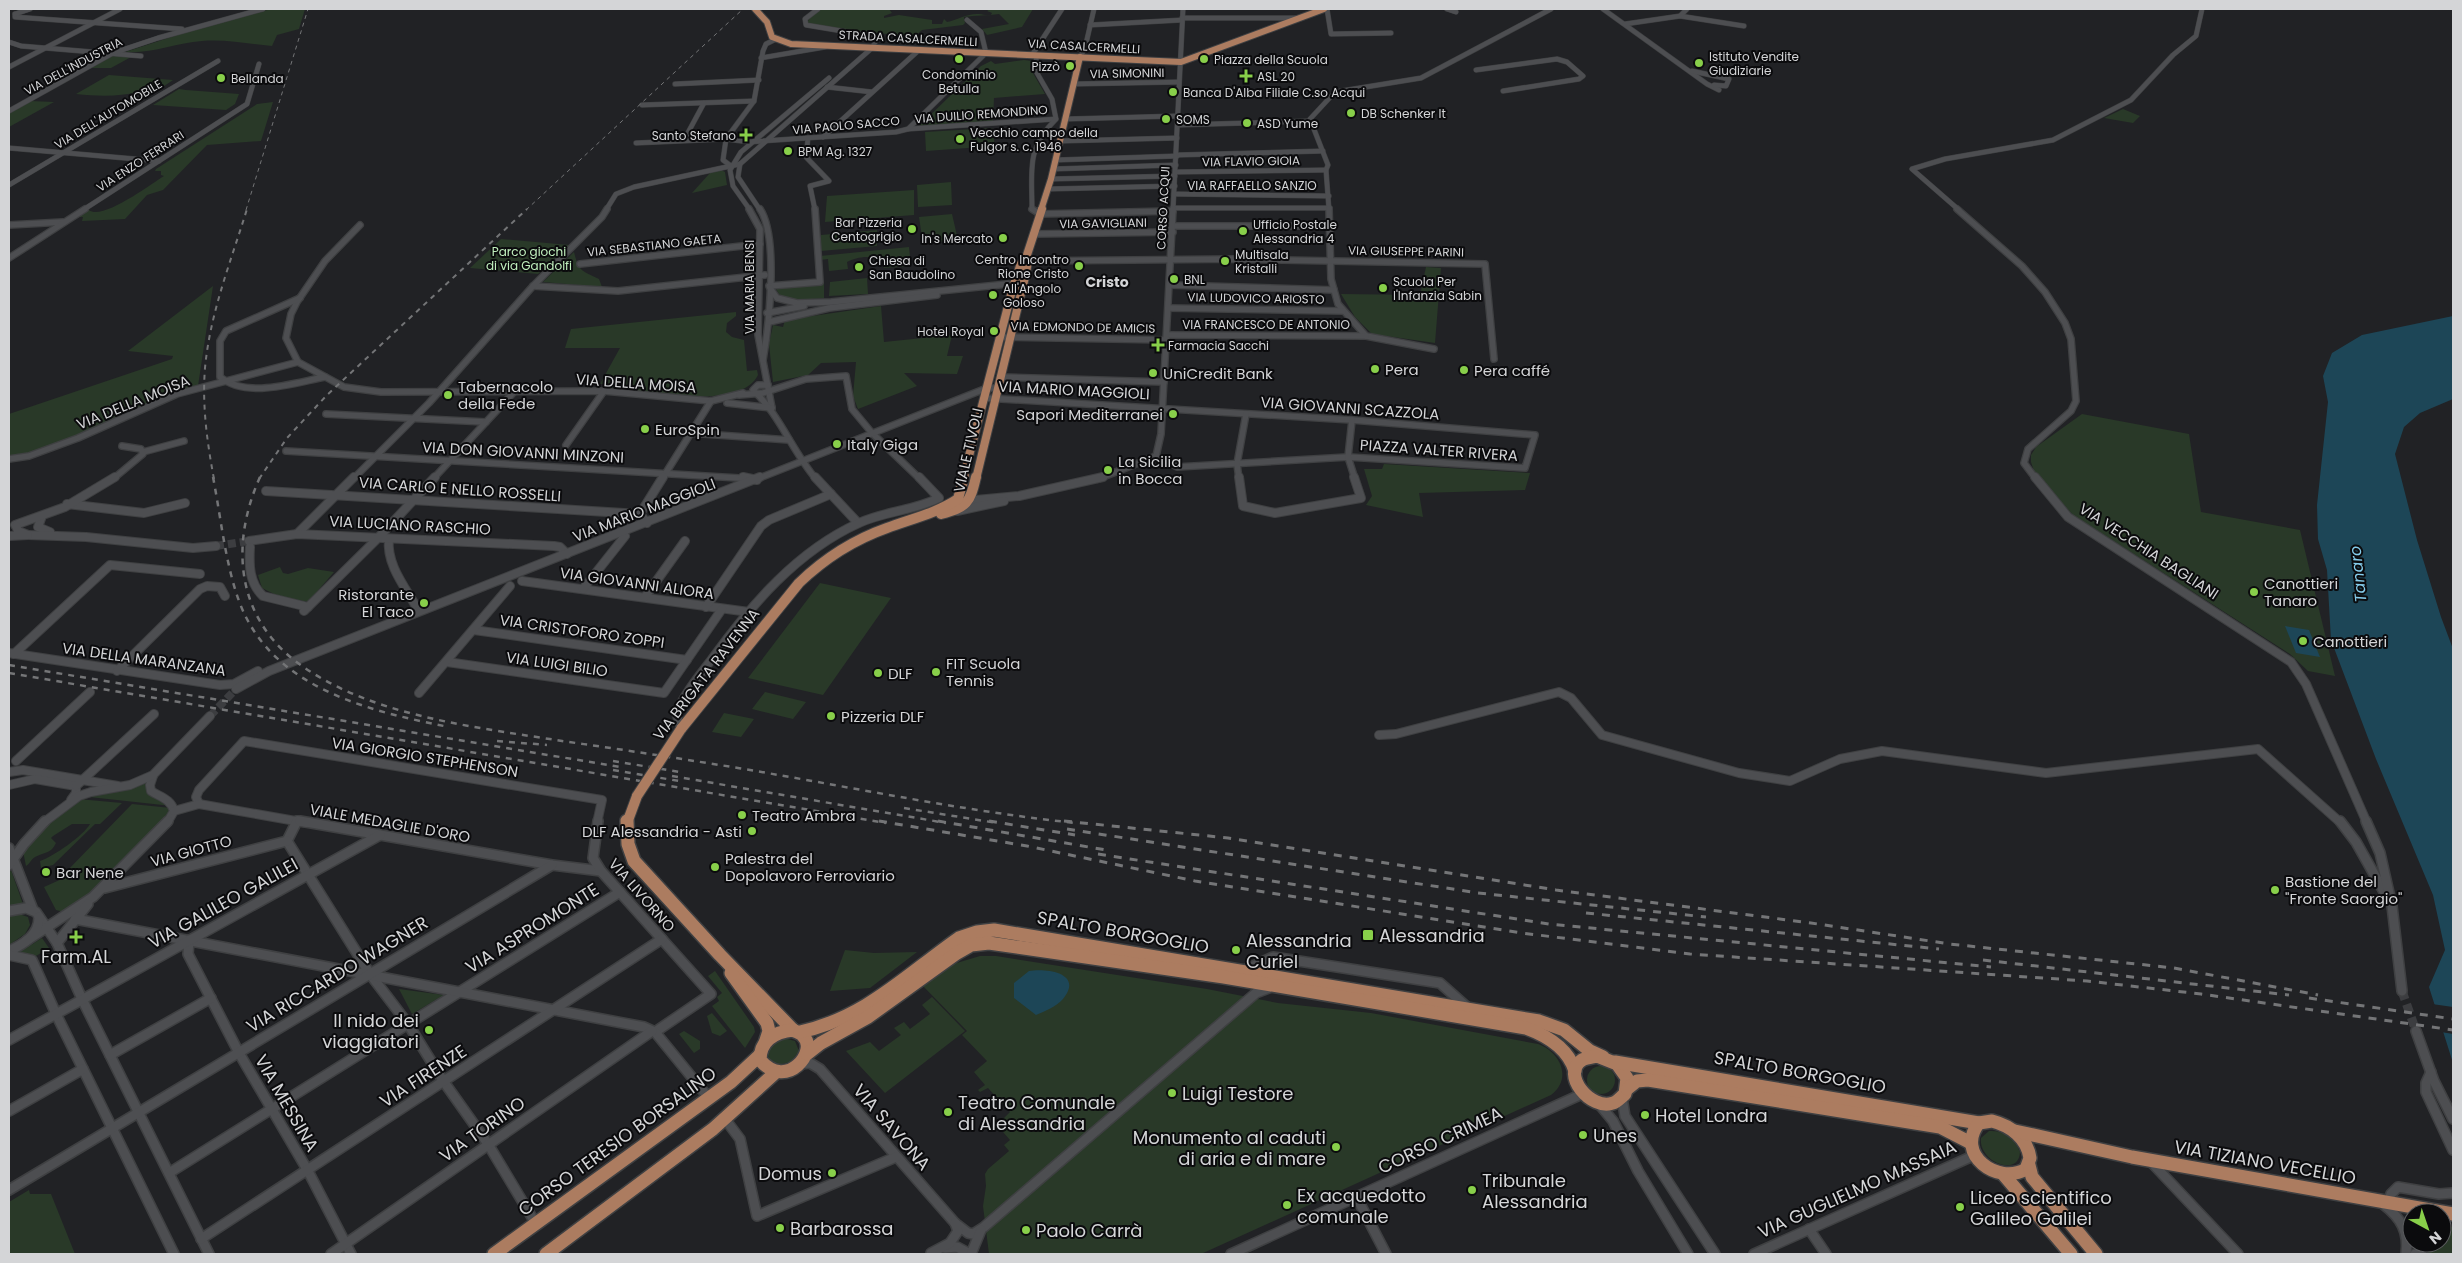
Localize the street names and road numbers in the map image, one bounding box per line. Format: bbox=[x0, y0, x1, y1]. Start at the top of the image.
street label: STRADA CASALCERMELLI bbox=[838, 26, 978, 50]
street label: VIA DELL'INDUSTRIA bbox=[21, 33, 125, 99]
street label: VIA CASALCERMELLI bbox=[1027, 35, 1141, 57]
street label: VIA SIMONINI bbox=[1089, 64, 1165, 82]
street label: VIA DELL'AUTOMOBILE bbox=[51, 75, 165, 153]
street label: VIA DUILIO REMONDINO bbox=[914, 101, 1048, 127]
street label: VIA PAOLO SACCO bbox=[792, 112, 900, 138]
street label: VIA ENZO FERRARI bbox=[93, 126, 187, 196]
street label: VIA FLAVIO GIOIA bbox=[1202, 152, 1300, 170]
street label: CORSO ACQUI bbox=[1152, 166, 1174, 250]
street label: VIA RAFFAELLO SANZIO bbox=[1187, 177, 1317, 194]
street label: VIA GAVIGLIANI bbox=[1059, 214, 1147, 232]
street label: VIA SEBASTIANO GAETA bbox=[586, 230, 722, 260]
street label: VIA MARIA BENSI bbox=[741, 240, 758, 334]
street label: VIA GIUSEPPE PARINI bbox=[1348, 241, 1464, 261]
street label: VIA LUDOVICO ARIOSTO bbox=[1187, 288, 1325, 308]
street label: VIA FRANCESCO DE ANTONIO bbox=[1182, 316, 1350, 333]
street label: VIA EDMONDO DE AMICIS bbox=[1010, 317, 1156, 337]
street label: VIA DELLA MOISA bbox=[575, 368, 697, 398]
street label: VIA DELLA MOISA bbox=[73, 370, 193, 434]
street label: VIA MARIO MAGGIOLI bbox=[998, 376, 1150, 404]
street label: VIA GIOVANNI SCAZZOLA bbox=[1260, 391, 1440, 425]
street label: VIALE TIVOLI bbox=[948, 406, 988, 494]
street label: PIAZZA VALTER RIVERA bbox=[1359, 434, 1519, 466]
street label: VIA DON GIOVANNI MINZONI bbox=[421, 436, 625, 468]
street label: VIA CARLO E NELLO ROSSELLI bbox=[358, 471, 562, 507]
street label: VIA MARIO MAGGIOLI bbox=[569, 473, 719, 547]
street label: VIA VECCHIA BAGLIANI bbox=[2075, 498, 2223, 604]
street label: VIA LUCIANO RASCHIO bbox=[329, 510, 492, 540]
street label: VIA GIOVANNI ALIORA bbox=[559, 562, 715, 604]
street label: VIA BRIGATA RAVENNA bbox=[648, 604, 764, 744]
street label: VIA CRISTOFORO ZOPPI bbox=[498, 609, 666, 653]
street label: VIA DELLA MARANZANA bbox=[61, 637, 227, 681]
street label: VIA LUIGI BILIO bbox=[505, 646, 609, 682]
street label: VIA GIORGIO STEPHENSON bbox=[330, 732, 520, 782]
street label: VIALE MEDAGLIE D'ORO bbox=[308, 799, 472, 848]
street label: VIA GIOTTO bbox=[148, 830, 234, 872]
street label: VIA GALILEO GALILEI bbox=[144, 851, 302, 955]
street label: VIA LIVORNO bbox=[604, 854, 680, 937]
street label: VIA ASPROMONTE bbox=[460, 877, 604, 979]
street label: SPALTO BORGOGLIO bbox=[1035, 905, 1211, 959]
street label: VIA RICCARDO WAGNER bbox=[241, 910, 433, 1038]
street label: VIA FIRENZE bbox=[375, 1039, 471, 1113]
street label: SPALTO BORGOGLIO bbox=[1712, 1045, 1888, 1099]
street label: VIA MESSINA bbox=[249, 1050, 325, 1156]
street label: CORSO TERESIO BORSALINO bbox=[513, 1061, 721, 1221]
street label: VIA SAVONA bbox=[847, 1078, 937, 1176]
street label: VIA TORINO bbox=[434, 1090, 530, 1168]
street label: CORSO CRIMEA bbox=[1374, 1100, 1506, 1180]
street label: VIA GUGLIELMO MASSAIA bbox=[1754, 1134, 1960, 1244]
street label: VIA TIZIANO VECELLIO bbox=[2172, 1134, 2358, 1190]

